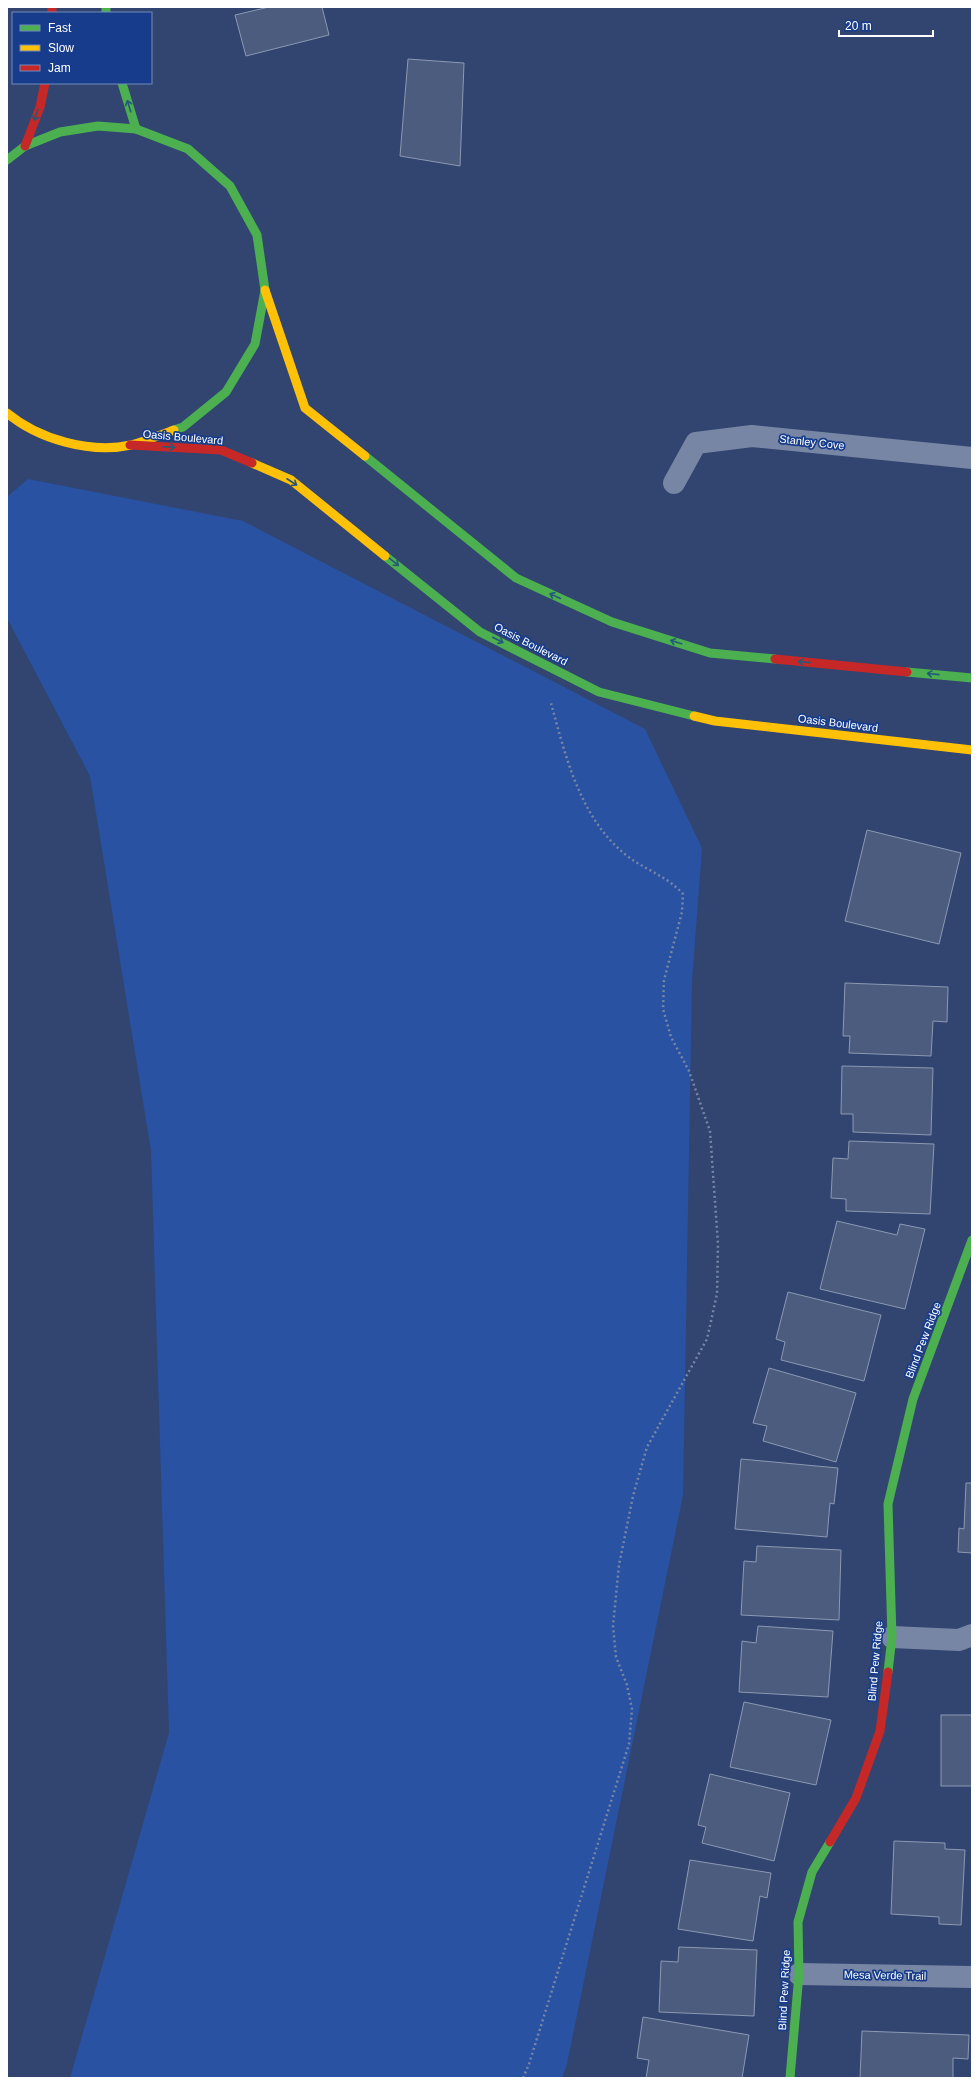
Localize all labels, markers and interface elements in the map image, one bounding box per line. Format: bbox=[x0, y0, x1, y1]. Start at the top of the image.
legend bbox=[12, 12, 152, 84]
scale bar bbox=[839, 12, 933, 38]
text: 20 m bbox=[845, 19, 872, 33]
text: Fast bbox=[48, 21, 72, 35]
text: Slow bbox=[48, 41, 74, 55]
text: Jam bbox=[48, 61, 71, 75]
one-way arrow bbox=[125, 100, 132, 113]
one-way arrow bbox=[32, 109, 40, 121]
street label: Oasis Boulevard bbox=[142, 428, 224, 446]
street label: Stanley Cove bbox=[779, 433, 845, 451]
one-way arrow bbox=[162, 444, 175, 451]
one-way arrow bbox=[286, 478, 298, 486]
one-way arrow bbox=[389, 558, 400, 567]
one-way arrow bbox=[549, 592, 561, 599]
street label: Oasis Boulevard bbox=[492, 620, 570, 668]
one-way arrow bbox=[491, 637, 503, 644]
one-way arrow bbox=[670, 638, 683, 645]
one-way arrow bbox=[798, 658, 811, 666]
one-way arrow bbox=[927, 671, 940, 678]
street label: Oasis Boulevard bbox=[797, 712, 879, 734]
street label: Blind Pew Ridge bbox=[903, 1300, 943, 1380]
street label: Blind Pew Ridge bbox=[866, 1620, 884, 1702]
street label: Blind Pew Ridge bbox=[776, 1949, 792, 2031]
street label: Mesa Verde Trail bbox=[844, 1968, 926, 1982]

